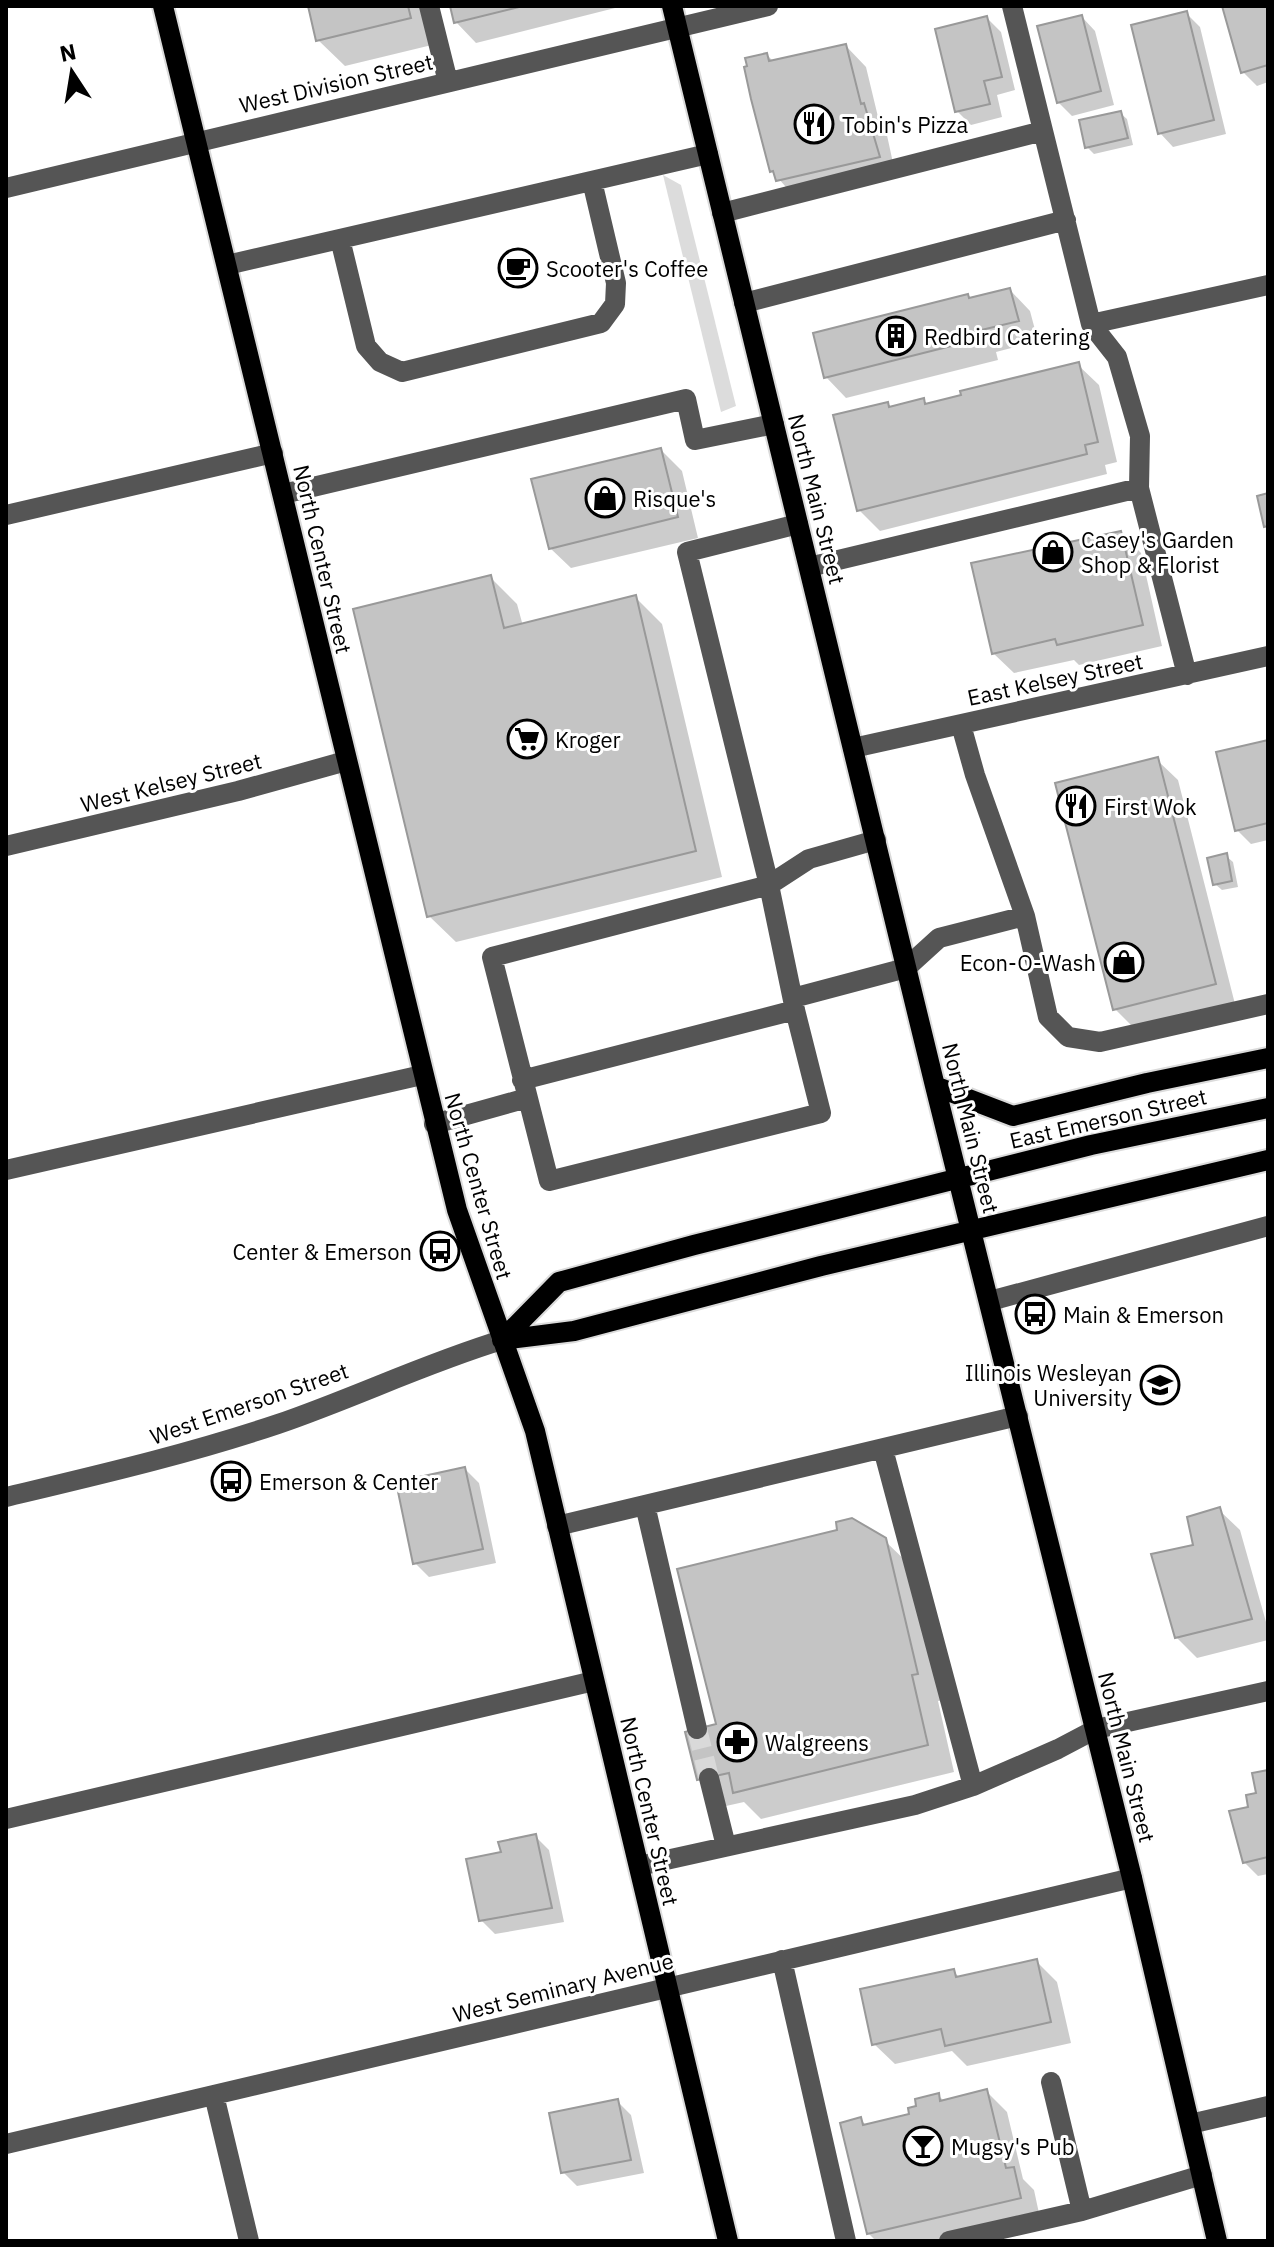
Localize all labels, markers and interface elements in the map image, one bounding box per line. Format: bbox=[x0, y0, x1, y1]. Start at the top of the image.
north arrow bbox=[32, 32, 112, 112]
text: N bbox=[57, 36, 79, 68]
street label: West Division Street bbox=[236, 47, 436, 119]
restaurant icon: Tobin's Pizza bbox=[793, 103, 835, 145]
place label: Tobin's Pizza bbox=[842, 110, 968, 139]
cafe icon: Scooter's Coffee bbox=[497, 247, 539, 289]
place label: Scooter's Coffee bbox=[546, 254, 708, 283]
building icon: Redbird Catering bbox=[875, 315, 917, 357]
place label: Redbird Catering bbox=[924, 322, 1090, 351]
street label: North Main Street bbox=[782, 411, 852, 587]
street label: North Center Street bbox=[287, 462, 359, 656]
shop icon: Risque's bbox=[584, 477, 626, 519]
place label: Risque's bbox=[633, 484, 716, 513]
place label: Casey's Garden Shop & Florist bbox=[1081, 525, 1234, 579]
shop icon: Casey's Garden Shop & Florist bbox=[1032, 531, 1074, 573]
street label: East Kelsey Street bbox=[965, 646, 1145, 712]
supermarket icon: Kroger bbox=[506, 718, 548, 760]
place label: Kroger bbox=[555, 725, 621, 754]
street label: West Kelsey Street bbox=[78, 745, 264, 819]
restaurant icon: First Wok bbox=[1055, 785, 1097, 827]
place label: First Wok bbox=[1104, 792, 1197, 821]
shop icon: Econ-O-Wash bbox=[1103, 941, 1145, 983]
place label: Econ-O-Wash bbox=[960, 948, 1096, 977]
street label: North Main Street bbox=[936, 1040, 1006, 1216]
street label: East Emerson Street bbox=[1007, 1081, 1209, 1155]
street label: North Center Street bbox=[438, 1089, 520, 1283]
bus stop icon: Center & Emerson bbox=[419, 1230, 461, 1272]
place label: Center & Emerson bbox=[233, 1237, 412, 1266]
bus stop icon: Main & Emerson bbox=[1014, 1293, 1056, 1335]
place label: Main & Emerson bbox=[1063, 1300, 1224, 1329]
street label: West Emerson Street bbox=[146, 1355, 352, 1451]
place label: Illinois Wesleyan University bbox=[965, 1358, 1132, 1412]
school or university icon: Illinois Wesleyan University bbox=[1139, 1364, 1181, 1406]
bus stop icon: Emerson & Center bbox=[210, 1460, 252, 1502]
place label: Emerson & Center bbox=[259, 1467, 438, 1496]
street label: North Main Street bbox=[1092, 1669, 1162, 1845]
street label: North Center Street bbox=[614, 1714, 686, 1908]
pharmacy icon: Walgreens bbox=[716, 1721, 758, 1763]
place label: Walgreens bbox=[765, 1728, 869, 1757]
street label: West Seminary Avenue bbox=[450, 1946, 676, 2028]
bar icon: Mugsy's Pub bbox=[902, 2125, 944, 2167]
place label: Mugsy's Pub bbox=[951, 2132, 1075, 2161]

